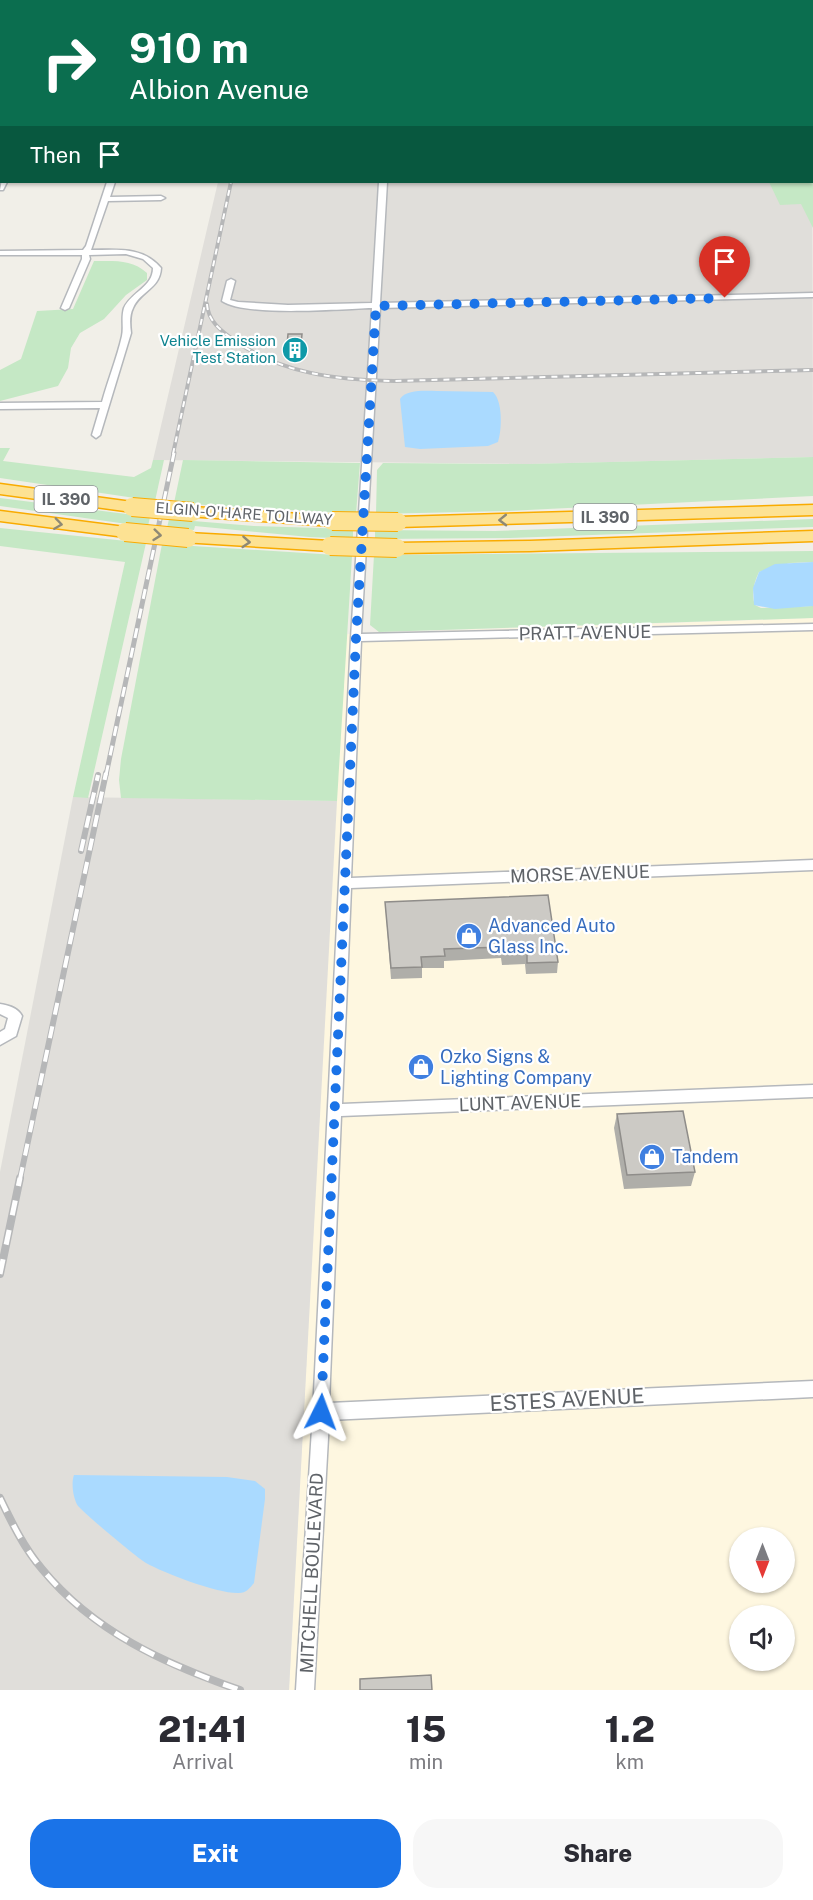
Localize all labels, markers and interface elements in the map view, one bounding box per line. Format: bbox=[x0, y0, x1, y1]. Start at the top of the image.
text: 910 m bbox=[129, 23, 249, 72]
icon: right bbox=[30, 24, 108, 102]
text: Albion Avenue bbox=[129, 73, 309, 105]
icon: arrive bbox=[93, 138, 126, 171]
text: Then bbox=[30, 142, 81, 168]
pin bbox=[699, 236, 750, 298]
icon: arrive bbox=[708, 245, 741, 278]
place label: Vehicle Emission Test Station bbox=[160, 332, 276, 366]
building icon: Vehicle Emission Test Station bbox=[280, 335, 310, 365]
road number: IL 390 bbox=[34, 486, 98, 512]
street label: ELGIN-O'HARE TOLLWAY bbox=[155, 499, 333, 528]
road number: IL 390 bbox=[574, 504, 636, 530]
one-way arrow bbox=[498, 514, 507, 527]
one-way arrow bbox=[53, 518, 63, 530]
one-way arrow bbox=[152, 528, 161, 541]
one-way arrow bbox=[242, 536, 251, 549]
street label: PRATT AVENUE bbox=[519, 621, 651, 644]
street label: MORSE AVENUE bbox=[510, 861, 650, 886]
place label: Advanced Auto Glass Inc. bbox=[488, 915, 616, 957]
shop icon: Advanced Auto Glass Inc. bbox=[454, 921, 484, 951]
place label: Ozko Signs & Lighting Company bbox=[440, 1046, 592, 1088]
shop icon: Ozko Signs & Lighting Company bbox=[406, 1052, 436, 1082]
street label: LUNT AVENUE bbox=[458, 1090, 582, 1115]
shop icon: Tandem bbox=[637, 1142, 667, 1172]
place label: Tandem bbox=[672, 1146, 738, 1167]
position arrow bbox=[289, 1380, 353, 1444]
street label: ESTES AVENUE bbox=[489, 1383, 645, 1416]
street label: MITCHELL BOULEVARD bbox=[296, 1472, 327, 1674]
north arrow bbox=[729, 1527, 795, 1593]
map controls bbox=[729, 1527, 795, 1671]
button: sound bbox=[729, 1605, 795, 1671]
text: 21:41 bbox=[158, 1708, 248, 1750]
text: 15 bbox=[406, 1708, 446, 1750]
text: 1.2 bbox=[604, 1708, 655, 1750]
text: Arrival bbox=[172, 1750, 234, 1774]
text: min bbox=[409, 1750, 443, 1774]
text: km bbox=[615, 1750, 644, 1774]
button: Exit bbox=[30, 1819, 401, 1888]
button: Share bbox=[413, 1819, 783, 1888]

